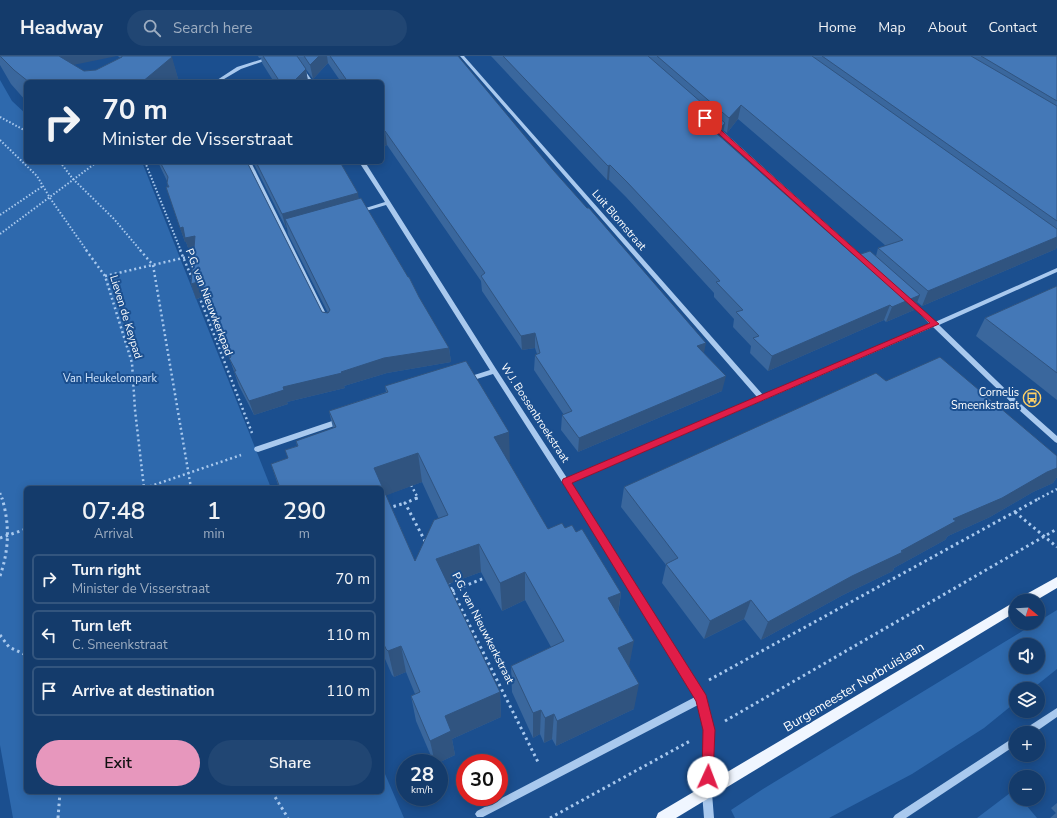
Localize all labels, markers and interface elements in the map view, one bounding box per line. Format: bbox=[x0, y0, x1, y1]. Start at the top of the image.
search box bbox=[127, 10, 407, 46]
text: Headway bbox=[20, 15, 103, 41]
icon: search bbox=[141, 17, 163, 39]
text: Search here bbox=[173, 18, 253, 38]
text: Home bbox=[818, 18, 856, 37]
text: Map bbox=[878, 18, 906, 37]
text: About bbox=[928, 18, 967, 37]
text: Contact bbox=[989, 18, 1037, 37]
text: 70 m bbox=[102, 91, 168, 129]
icon: right bbox=[36, 96, 88, 148]
pin bbox=[688, 101, 722, 135]
icon: arrive bbox=[694, 107, 716, 129]
text: Minister de Visserstraat bbox=[102, 127, 293, 151]
street label: Luit Blomstraat bbox=[588, 186, 650, 254]
street label: P.G. van Nieuwkerkpad bbox=[182, 246, 236, 358]
street label: Lieven de Keypad bbox=[106, 273, 146, 361]
street label: W.J. Bossenbroekstraat bbox=[497, 360, 573, 466]
park label: Van Heukelompark bbox=[62, 371, 157, 386]
place label: Cornelis Smeenkstraat bbox=[951, 385, 1019, 413]
bus stop icon: Cornelis Smeenkstraat bbox=[1022, 388, 1042, 408]
text: 07:48 bbox=[82, 495, 145, 527]
text: 1 bbox=[207, 495, 221, 527]
text: 290 bbox=[283, 495, 326, 527]
text: Arrival bbox=[94, 525, 133, 543]
text: min bbox=[203, 525, 225, 543]
text: m bbox=[299, 525, 310, 543]
text: Turn right bbox=[72, 560, 141, 580]
icon: right bbox=[38, 568, 60, 590]
text: 70 m bbox=[335, 569, 370, 589]
street label: P.G. van Nieuwkerkstraat bbox=[448, 570, 518, 686]
text: Minister de Visserstraat bbox=[72, 580, 210, 598]
north arrow bbox=[1009, 594, 1045, 630]
map controls bbox=[1009, 594, 1045, 806]
text: Turn left bbox=[72, 616, 131, 636]
icon: left bbox=[38, 624, 60, 646]
text: 110 m bbox=[326, 625, 370, 645]
text: C. Smeenkstraat bbox=[72, 636, 168, 654]
street label: Burgemeester Norbruislaan bbox=[780, 638, 928, 736]
button: sound bbox=[1009, 638, 1045, 674]
icon: arrive bbox=[38, 680, 60, 702]
text: Arrive at destination bbox=[72, 681, 215, 701]
text: 110 m bbox=[326, 681, 370, 701]
button: layers bbox=[1009, 682, 1045, 718]
button: + bbox=[1009, 726, 1045, 762]
button: Exit bbox=[36, 740, 200, 786]
button: Share bbox=[208, 740, 372, 786]
speed limit sign: 30 bbox=[456, 754, 508, 806]
position arrow bbox=[687, 756, 729, 798]
text: 28 bbox=[410, 761, 434, 788]
button: − bbox=[1009, 770, 1045, 806]
text: km/h bbox=[411, 783, 433, 797]

